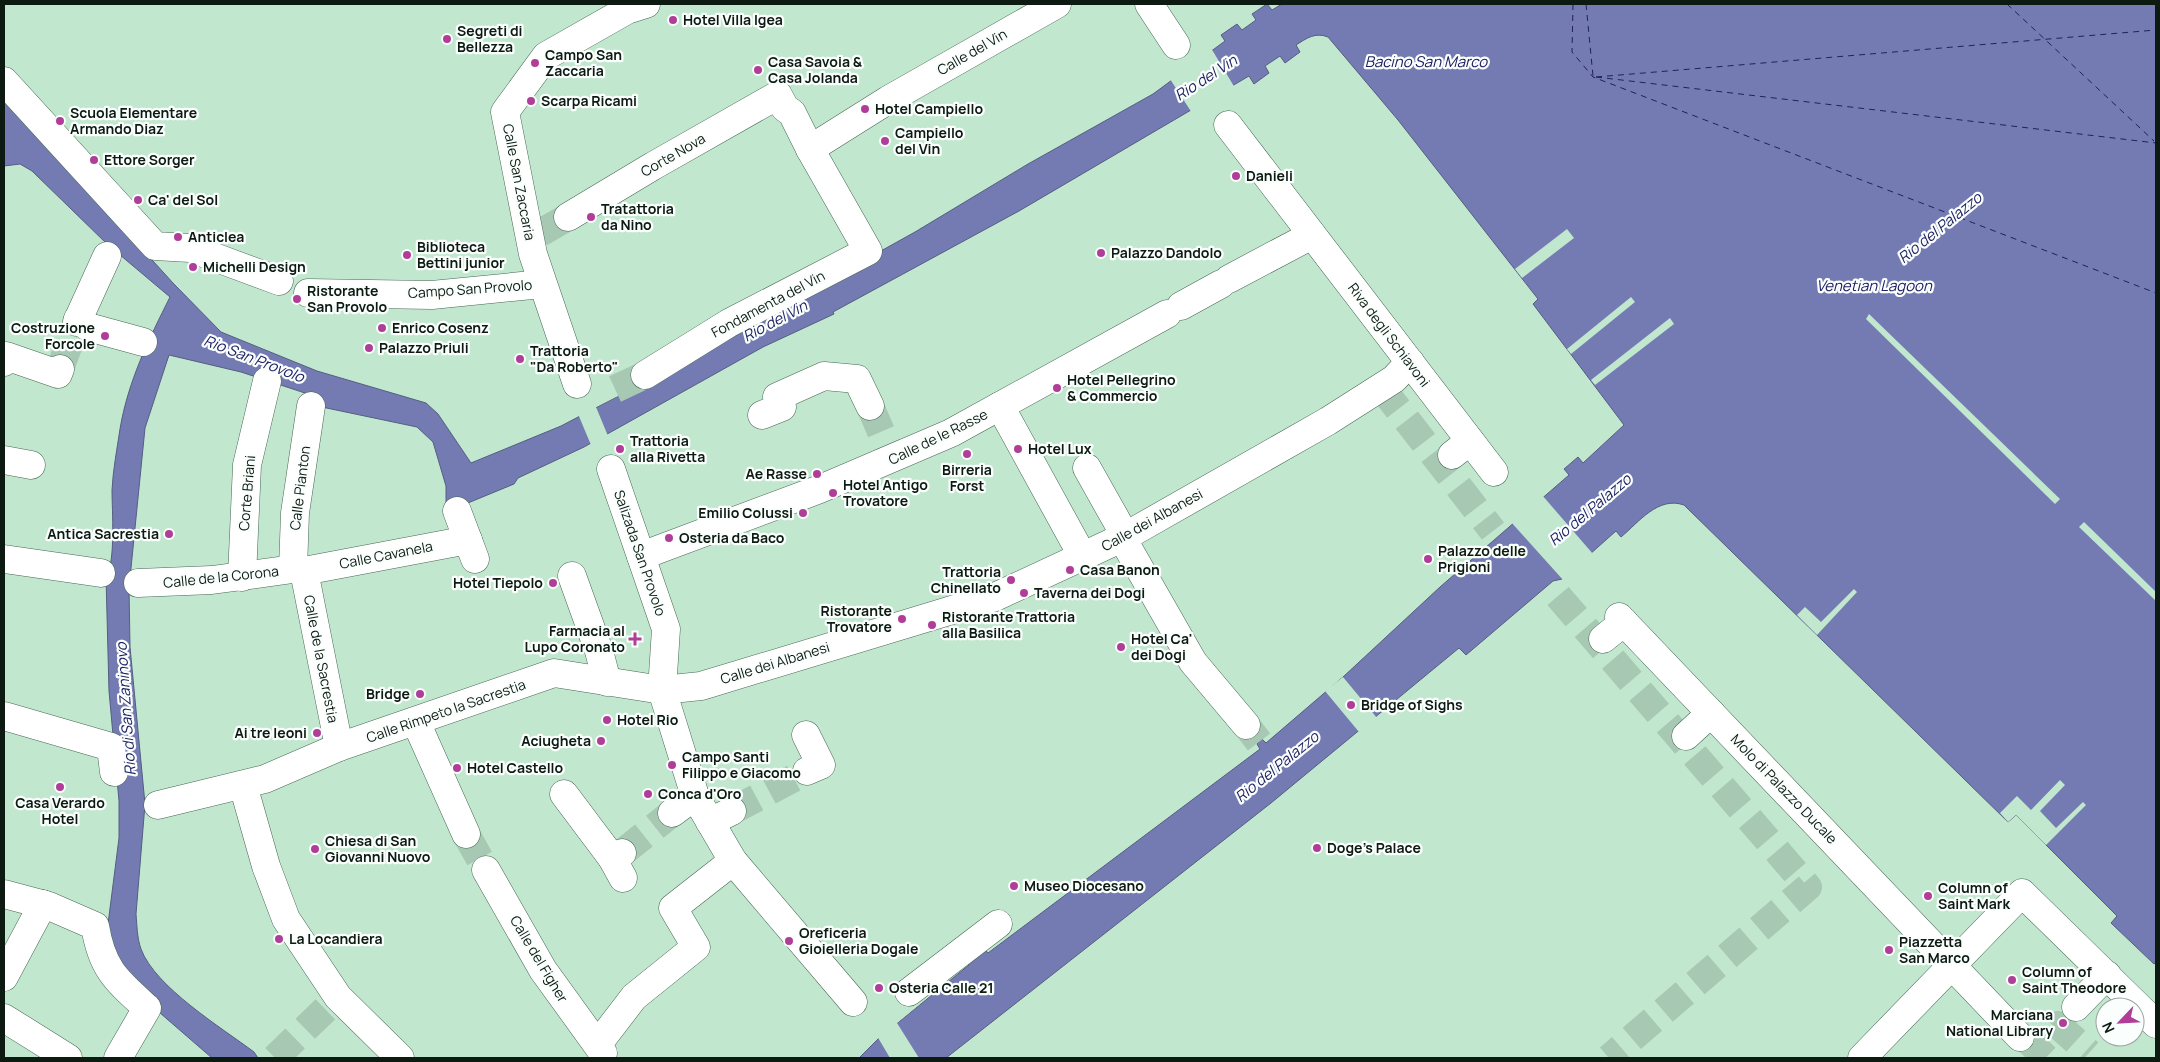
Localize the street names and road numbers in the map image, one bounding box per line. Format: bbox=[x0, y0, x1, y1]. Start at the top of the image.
street label: Calle del Vin bbox=[933, 24, 1010, 79]
street label: Calle San Zaccaria bbox=[499, 122, 540, 242]
street label: Corte Nova bbox=[637, 128, 709, 181]
street label: Fondamenta del Vin bbox=[708, 266, 828, 342]
street label: Campo San Provolo bbox=[407, 275, 533, 302]
street label: Riva degli Schiavoni bbox=[1344, 279, 1435, 391]
street label: Calle de le Rasse bbox=[885, 404, 991, 469]
street label: Calle Pianton bbox=[285, 445, 314, 531]
street label: Corte Briani bbox=[234, 454, 259, 532]
street label: Calle dei Albanesi bbox=[1098, 484, 1206, 555]
street label: Salizada San Provolo bbox=[610, 487, 671, 618]
street label: Calle Cavanela bbox=[338, 536, 434, 573]
street label: Calle de la Corona bbox=[162, 561, 280, 592]
street label: Calle de la Sacrestia bbox=[300, 593, 343, 724]
street label: Calle dei Albanesi bbox=[718, 637, 832, 688]
street label: Calle Rimpeto la Sacrestia bbox=[364, 674, 528, 747]
street label: Molo di Palazzo Ducale bbox=[1727, 730, 1842, 848]
street label: Calle del Figher bbox=[506, 912, 573, 1006]

